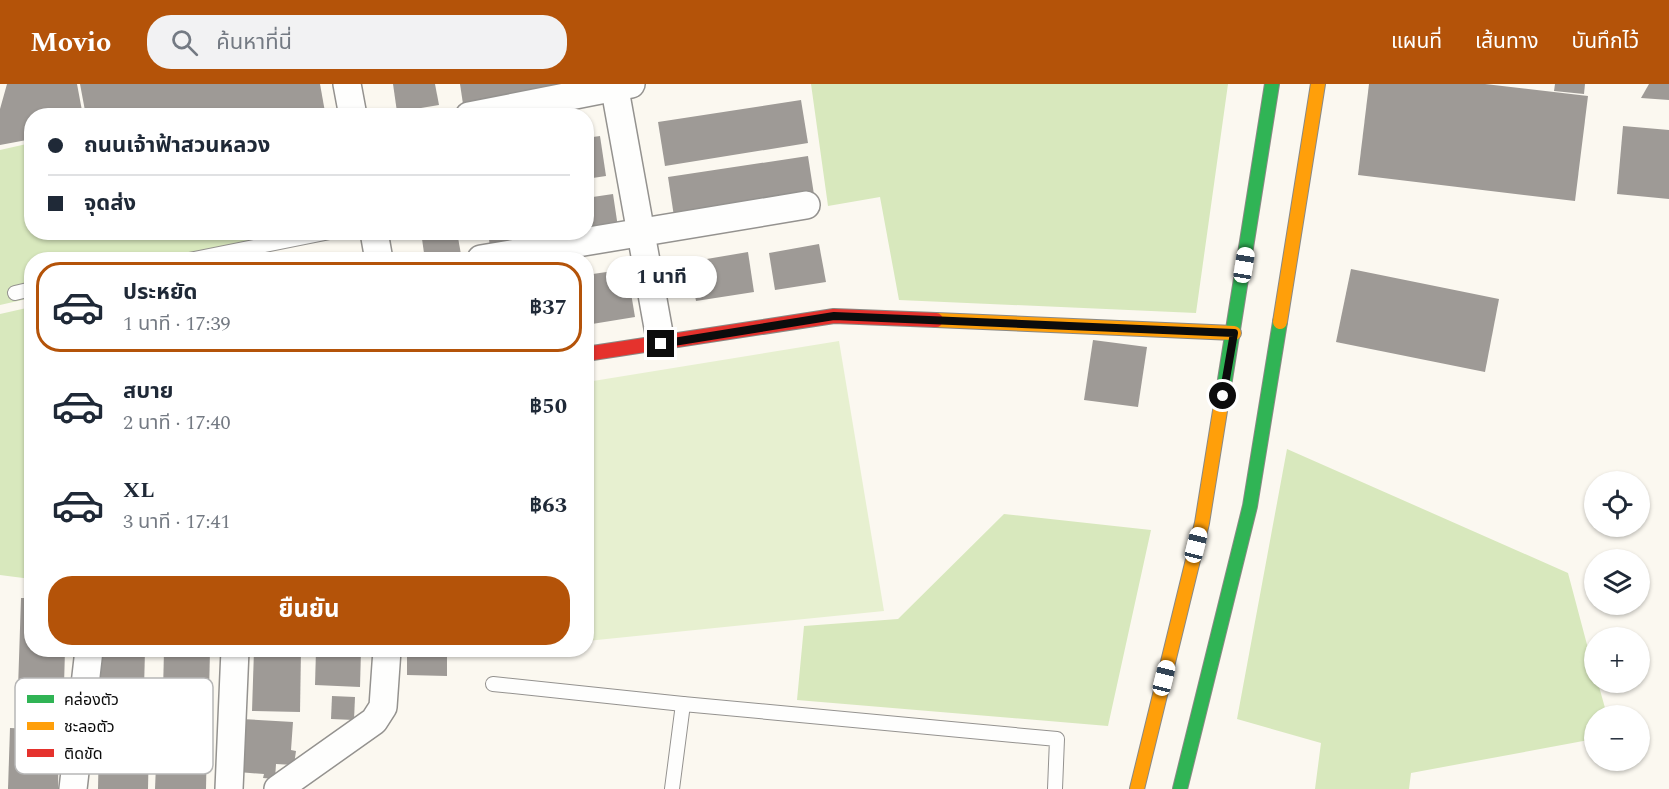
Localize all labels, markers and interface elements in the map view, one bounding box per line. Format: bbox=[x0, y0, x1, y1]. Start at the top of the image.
search box bbox=[147, 15, 567, 69]
text: Movio bbox=[30, 21, 111, 64]
icon: search bbox=[168, 26, 201, 59]
text: ค้นหาที่นี่ bbox=[216, 26, 292, 59]
text: แผนที่ bbox=[1391, 26, 1442, 58]
text: เส้นทาง bbox=[1475, 26, 1539, 58]
text: บันทึกไว้ bbox=[1572, 26, 1639, 58]
text: ถนนเจ้าฟ้าสวนหลวง bbox=[84, 129, 270, 162]
text: จุดส่ง bbox=[84, 187, 136, 220]
car bbox=[1232, 246, 1256, 284]
callout: 1 นาที bbox=[606, 257, 716, 299]
text: 1 นาที bbox=[636, 262, 687, 292]
text: ประหยัด bbox=[123, 276, 198, 309]
icon: car bbox=[51, 280, 105, 334]
text: ฿37 bbox=[530, 291, 567, 324]
text: 1 นาที · 17:39 bbox=[123, 309, 231, 339]
route end bbox=[647, 330, 674, 357]
text: สบาย bbox=[123, 375, 173, 408]
icon: car bbox=[51, 379, 105, 433]
route start bbox=[1209, 382, 1236, 409]
text: ฿50 bbox=[530, 390, 567, 423]
text: 2 นาที · 17:40 bbox=[123, 408, 231, 438]
map controls bbox=[1584, 471, 1650, 771]
button: locate bbox=[1584, 471, 1650, 537]
text: XL bbox=[123, 474, 154, 507]
icon: car bbox=[51, 478, 105, 532]
text: ฿63 bbox=[530, 489, 567, 522]
text: 3 นาที · 17:41 bbox=[123, 507, 231, 537]
car bbox=[1183, 525, 1209, 565]
button: layers bbox=[1584, 549, 1650, 615]
button: ยืนยัน bbox=[48, 576, 570, 645]
button: + bbox=[1584, 627, 1650, 693]
car bbox=[1151, 658, 1177, 698]
legend bbox=[15, 678, 213, 774]
text: คล่องตัว bbox=[64, 688, 119, 712]
button: − bbox=[1584, 705, 1650, 771]
text: ชะลอตัว bbox=[64, 715, 115, 739]
text: ติดขัด bbox=[64, 742, 103, 766]

